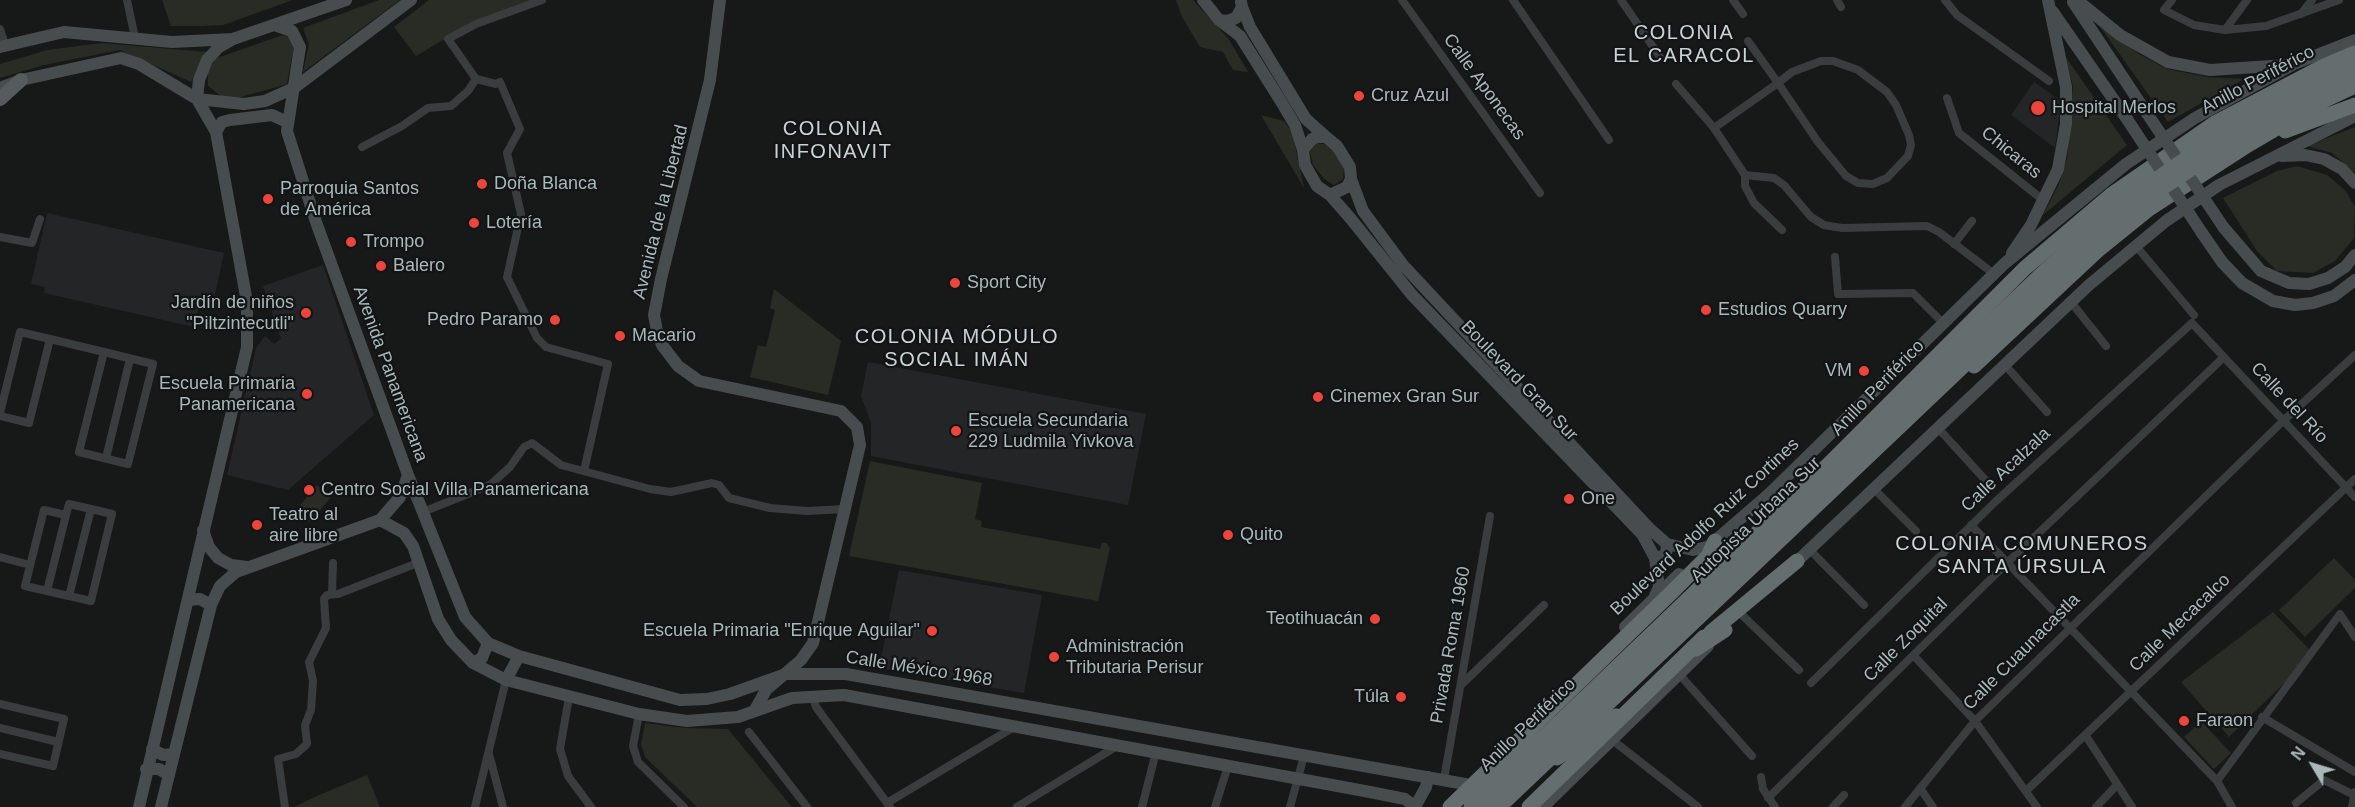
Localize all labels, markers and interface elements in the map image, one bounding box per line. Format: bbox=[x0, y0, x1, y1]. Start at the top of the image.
district label: COLONIA EL CARACOL bbox=[1613, 21, 1755, 68]
street label: Calle Aponecas bbox=[1438, 30, 1530, 144]
street label: Anillo Periférico bbox=[2198, 41, 2318, 119]
place label: Cruz Azul bbox=[1371, 85, 1449, 107]
marker: Cruz Azul bbox=[1352, 89, 1366, 103]
place label: Hospital Merlos bbox=[2052, 97, 2176, 119]
marker: Hospital Merlos bbox=[2029, 99, 2047, 117]
district label: COLONIA INFONAVIT bbox=[774, 117, 892, 164]
street label: Chicaras bbox=[1977, 122, 2045, 184]
street label: Avenida de la Libertad bbox=[629, 123, 693, 301]
place label: Doña Blanca bbox=[494, 173, 597, 195]
marker: Doña Blanca bbox=[475, 177, 489, 191]
place label: Parroquia Santos de América bbox=[280, 178, 419, 220]
marker: Parroquia Santos de América bbox=[261, 192, 275, 206]
place label: Lotería bbox=[486, 212, 542, 234]
marker: Lotería bbox=[467, 216, 481, 230]
place label: Trompo bbox=[363, 231, 424, 253]
marker: Trompo bbox=[344, 235, 358, 249]
place label: Balero bbox=[393, 255, 445, 277]
marker: Balero bbox=[374, 259, 388, 273]
place label: Sport City bbox=[967, 272, 1046, 294]
marker: Sport City bbox=[948, 276, 962, 290]
street label: Avenida Panamericana bbox=[348, 283, 432, 465]
place label: Jardín de niños "Piltzintecutli" bbox=[171, 292, 294, 334]
place label: Estudios Quarry bbox=[1718, 299, 1847, 321]
marker: Estudios Quarry bbox=[1699, 303, 1713, 317]
marker: Jardín de niños "Piltzintecutli" bbox=[299, 306, 313, 320]
place label: Pedro Paramo bbox=[427, 309, 543, 331]
marker: Pedro Paramo bbox=[548, 313, 562, 327]
street label: Boulevard Gran Sur bbox=[1456, 316, 1582, 446]
place label: Macario bbox=[632, 325, 696, 347]
district label: COLONIA MÓDULO SOCIAL IMÁN bbox=[855, 325, 1059, 372]
marker: Macario bbox=[613, 329, 627, 343]
street label: Anillo Periférico bbox=[1827, 336, 1929, 440]
street label: Calle del Río bbox=[2246, 358, 2332, 448]
place label: VM bbox=[1825, 360, 1852, 382]
marker: VM bbox=[1857, 364, 1871, 378]
place label: Escuela Primaria Panamericana bbox=[159, 373, 295, 416]
place label: Cinemex Gran Sur bbox=[1330, 386, 1479, 408]
marker: Escuela Primaria Panamericana bbox=[300, 387, 314, 401]
marker: Cinemex Gran Sur bbox=[1311, 390, 1325, 404]
place label: Escuela Secundaria 229 Ludmila Yivkova bbox=[968, 410, 1133, 452]
street label: Calle Acalzala bbox=[1957, 423, 2055, 517]
marker: Escuela Secundaria 229 Ludmila Yivkova bbox=[949, 424, 963, 438]
street label: Boulevard Adolfo Ruiz Cortines bbox=[1606, 434, 1804, 620]
street label: Autopista Urbana Sur bbox=[1687, 452, 1825, 588]
place label: Centro Social Villa Panamericana bbox=[321, 479, 589, 501]
marker: Centro Social Villa Panamericana bbox=[302, 483, 316, 497]
place label: One bbox=[1581, 488, 1615, 510]
marker: One bbox=[1562, 492, 1576, 506]
place label: Teatro al aire libre bbox=[269, 504, 338, 546]
marker: Teatro al aire libre bbox=[250, 518, 264, 532]
place label: Quito bbox=[1240, 524, 1283, 546]
marker: Quito bbox=[1221, 528, 1235, 542]
district label: COLONIA COMUNEROS SANTA ÚRSULA bbox=[1895, 532, 2149, 579]
street label: Privada Roma 1960 bbox=[1427, 565, 1475, 725]
street label: Calle Mecacalco bbox=[2125, 569, 2235, 677]
street label: Calle Cuaunacastla bbox=[1959, 589, 2085, 715]
street label: Calle Zoquital bbox=[1859, 593, 1953, 687]
place label: Teotihuacán bbox=[1266, 608, 1363, 630]
marker: Teotihuacán bbox=[1368, 612, 1382, 626]
place label: Escuela Primaria "Enrique Aguilar" bbox=[643, 620, 920, 642]
marker: Escuela Primaria "Enrique Aguilar" bbox=[925, 624, 939, 638]
place label: Administración Tributaria Perisur bbox=[1066, 636, 1203, 678]
street label: Calle México 1968 bbox=[844, 647, 994, 691]
marker: Administración Tributaria Perisur bbox=[1047, 650, 1061, 664]
street label: Anillo Periférico bbox=[1476, 674, 1580, 776]
place label: Túla bbox=[1354, 686, 1389, 708]
marker: Túla bbox=[1394, 690, 1408, 704]
place label: Faraon bbox=[2196, 710, 2253, 732]
marker: Faraon bbox=[2177, 714, 2191, 728]
north arrow bbox=[2283, 735, 2343, 795]
text: N bbox=[2288, 744, 2309, 763]

